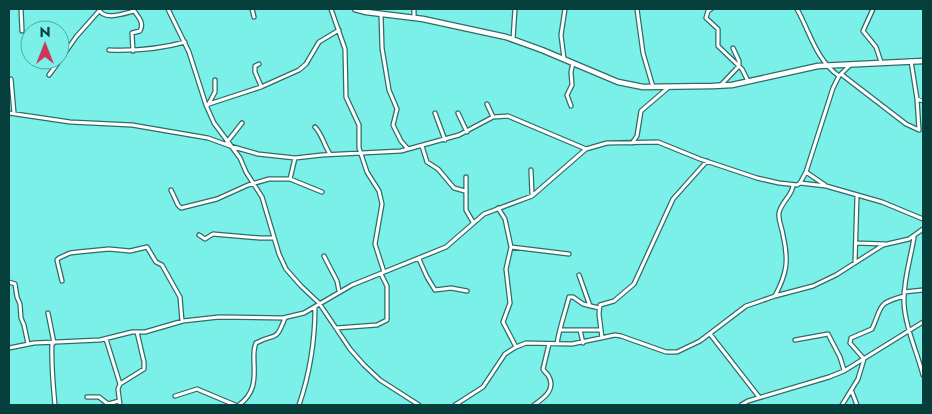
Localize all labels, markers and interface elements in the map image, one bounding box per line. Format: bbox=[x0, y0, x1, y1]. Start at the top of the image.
north arrow bbox=[20, 20, 70, 70]
text: N bbox=[39, 22, 51, 42]

